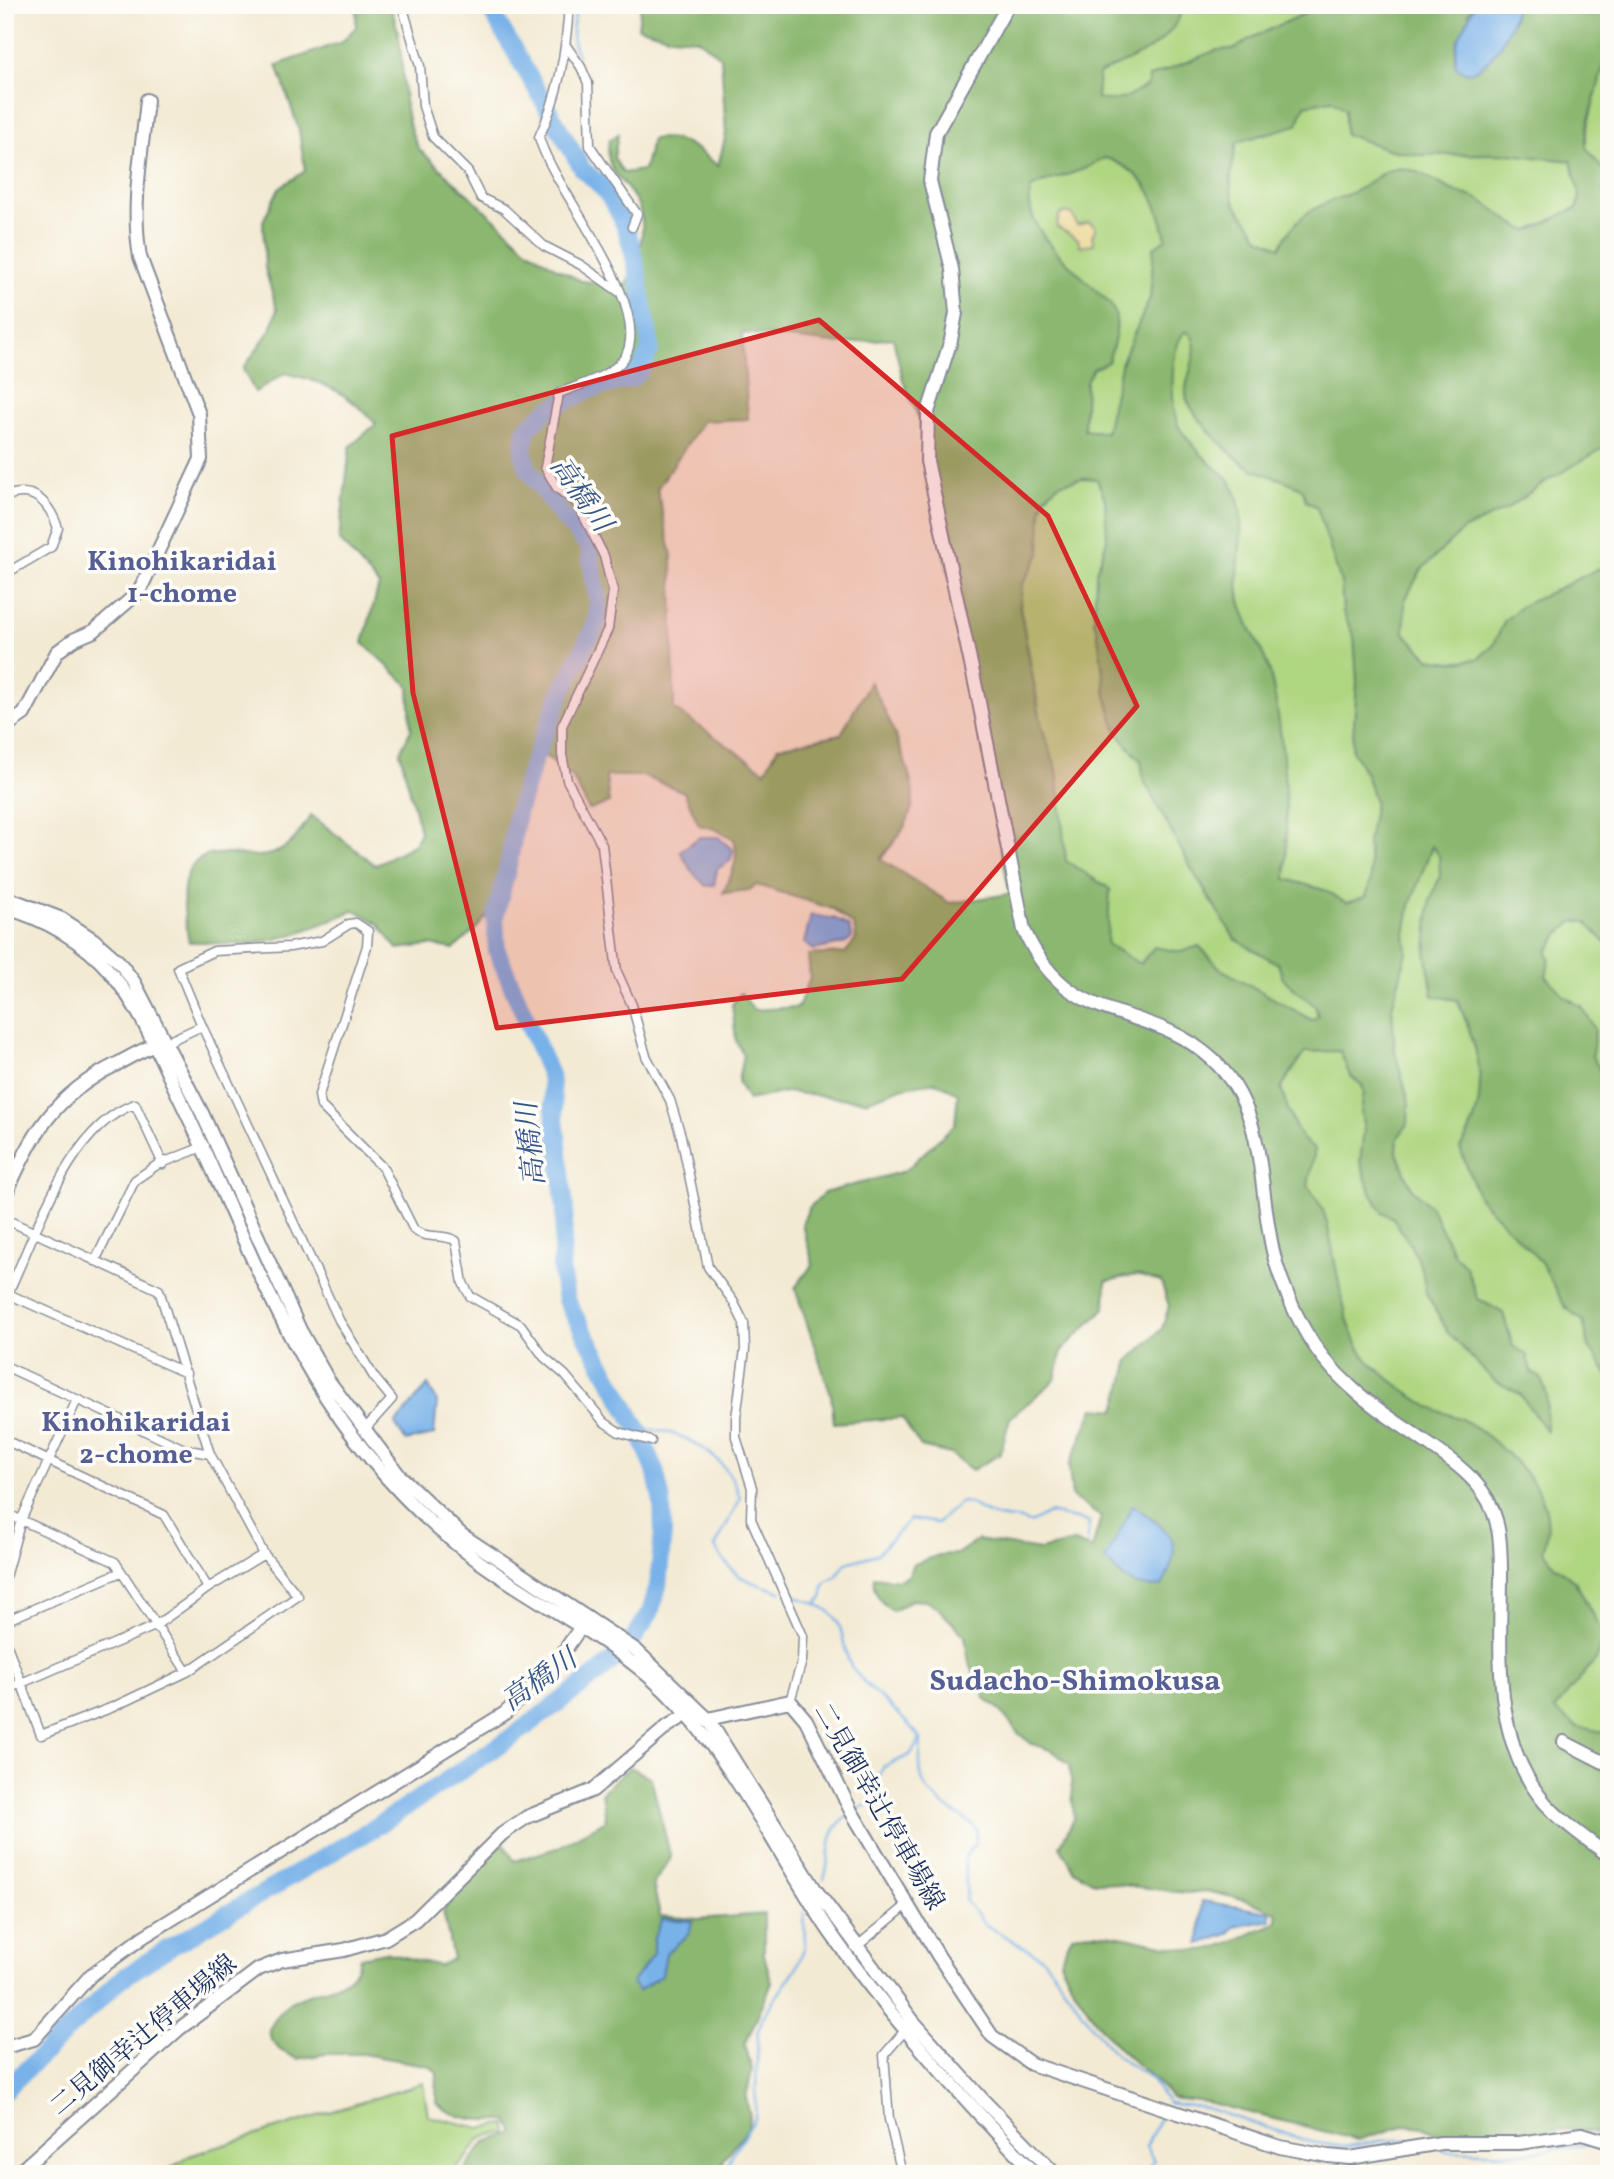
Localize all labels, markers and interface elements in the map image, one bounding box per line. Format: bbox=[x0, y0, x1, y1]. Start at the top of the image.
water label: 高橋川 bbox=[540, 449, 622, 543]
district label: Kinohikaridai 1-chome bbox=[87, 543, 277, 614]
water label: 高橋川 bbox=[508, 1097, 556, 1188]
district label: Kinohikaridai 2-chome bbox=[41, 1404, 231, 1475]
water label: 高橋川 bbox=[494, 1639, 588, 1721]
district label: Sudacho-Shimokusa bbox=[929, 1661, 1221, 1703]
street label: 二見御幸辻停車場線 bbox=[804, 1697, 952, 1917]
street label: 二見御幸辻停車場線 bbox=[43, 1947, 245, 2125]

